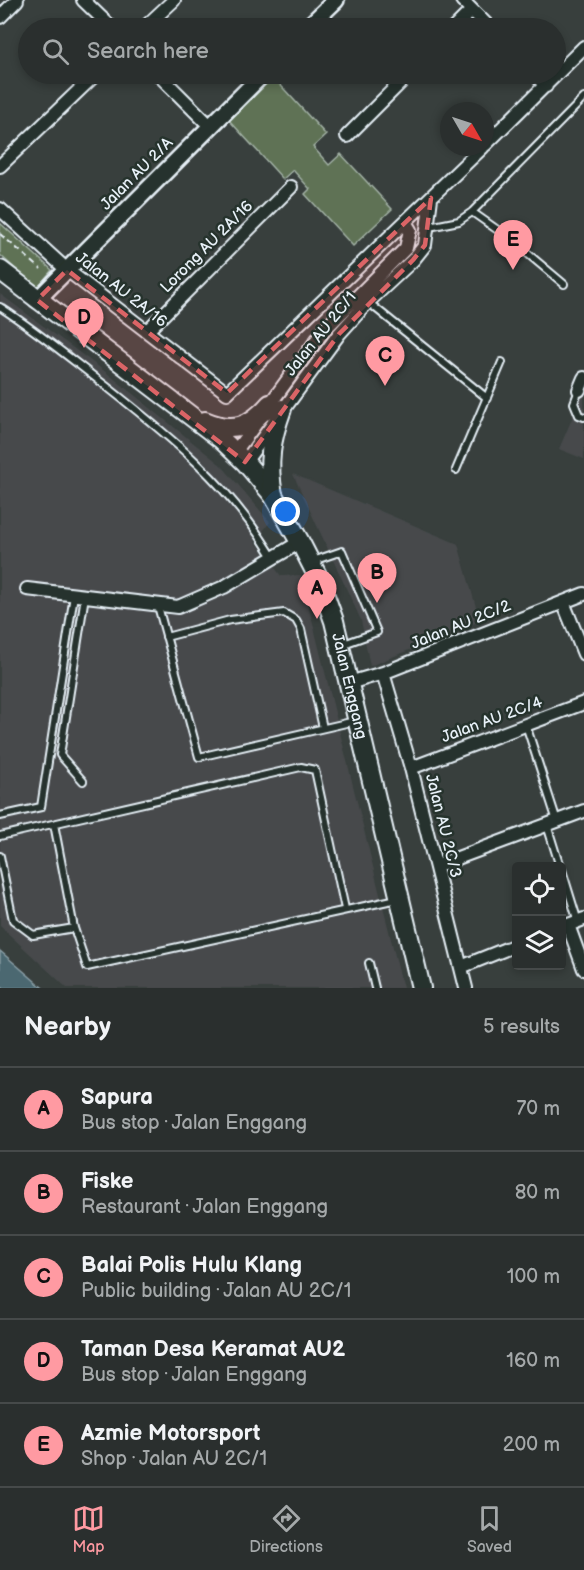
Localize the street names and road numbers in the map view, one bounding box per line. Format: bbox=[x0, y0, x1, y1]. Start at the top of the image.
street label: Jalan AU 2/A bbox=[97, 134, 177, 214]
street label: Lorong AU 2A/16 bbox=[157, 197, 257, 297]
street label: Jalan AU 2A/16 bbox=[71, 248, 171, 332]
street label: Jalan AU 2C/1 bbox=[281, 288, 361, 380]
street label: Jalan AU 2C/2 bbox=[408, 596, 514, 654]
street label: Jalan Enggang bbox=[328, 631, 371, 741]
street label: Jalan AU 2C/4 bbox=[439, 693, 545, 747]
street label: Jalan AU 2C/3 bbox=[421, 772, 465, 880]

